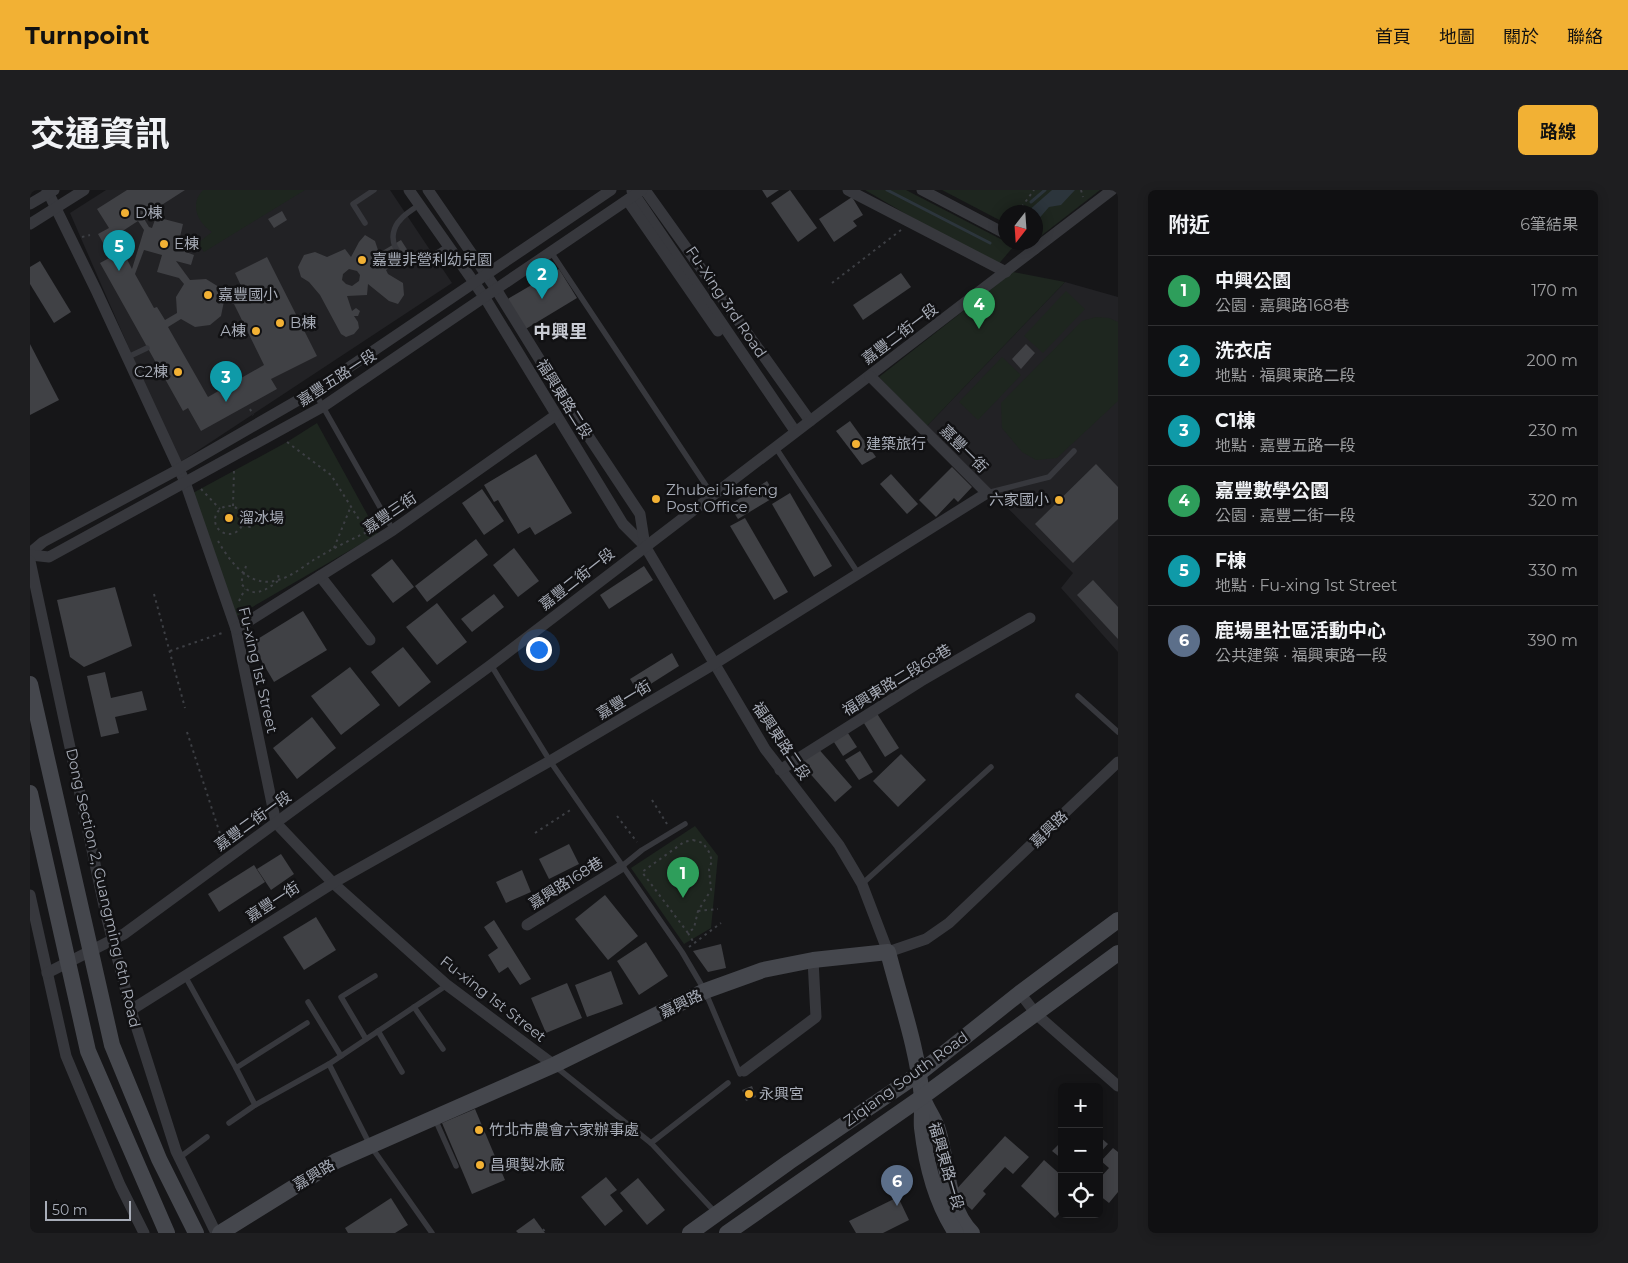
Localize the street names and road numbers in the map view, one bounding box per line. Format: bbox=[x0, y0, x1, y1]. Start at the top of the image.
street label: Fu-Xing 3rd Road bbox=[682, 242, 771, 361]
street label: 嘉豐二街一段 bbox=[858, 299, 941, 368]
street label: 嘉豐五路一段 bbox=[294, 345, 380, 410]
street label: 福興東路二段 bbox=[533, 356, 596, 442]
street label: 嘉豐一街 bbox=[936, 421, 992, 477]
street label: 嘉豐三街 bbox=[360, 488, 420, 537]
street label: 嘉豐二街一段 bbox=[535, 543, 618, 614]
street label: Fu-xing 1st Street bbox=[235, 605, 282, 735]
street label: 福興東路二段68巷 bbox=[839, 640, 955, 720]
street label: 嘉豐一街 bbox=[593, 676, 654, 723]
street label: 福興東路二段 bbox=[748, 698, 814, 783]
street label: Dong Section 2, Guangming 6th Road bbox=[62, 746, 145, 1029]
street label: 嘉豐二街一段 bbox=[211, 786, 295, 855]
street label: 嘉興路 bbox=[1026, 806, 1071, 851]
street label: 嘉興路168巷 bbox=[525, 852, 606, 913]
street label: 嘉豐一街 bbox=[242, 877, 303, 926]
street label: Fu-xing 1st Street bbox=[437, 951, 550, 1046]
street label: 嘉興路 bbox=[656, 985, 705, 1022]
street label: Ziqiang South Road bbox=[840, 1027, 972, 1130]
street label: 福興東路一段 bbox=[925, 1120, 968, 1212]
street label: 嘉興路 bbox=[290, 1155, 338, 1194]

